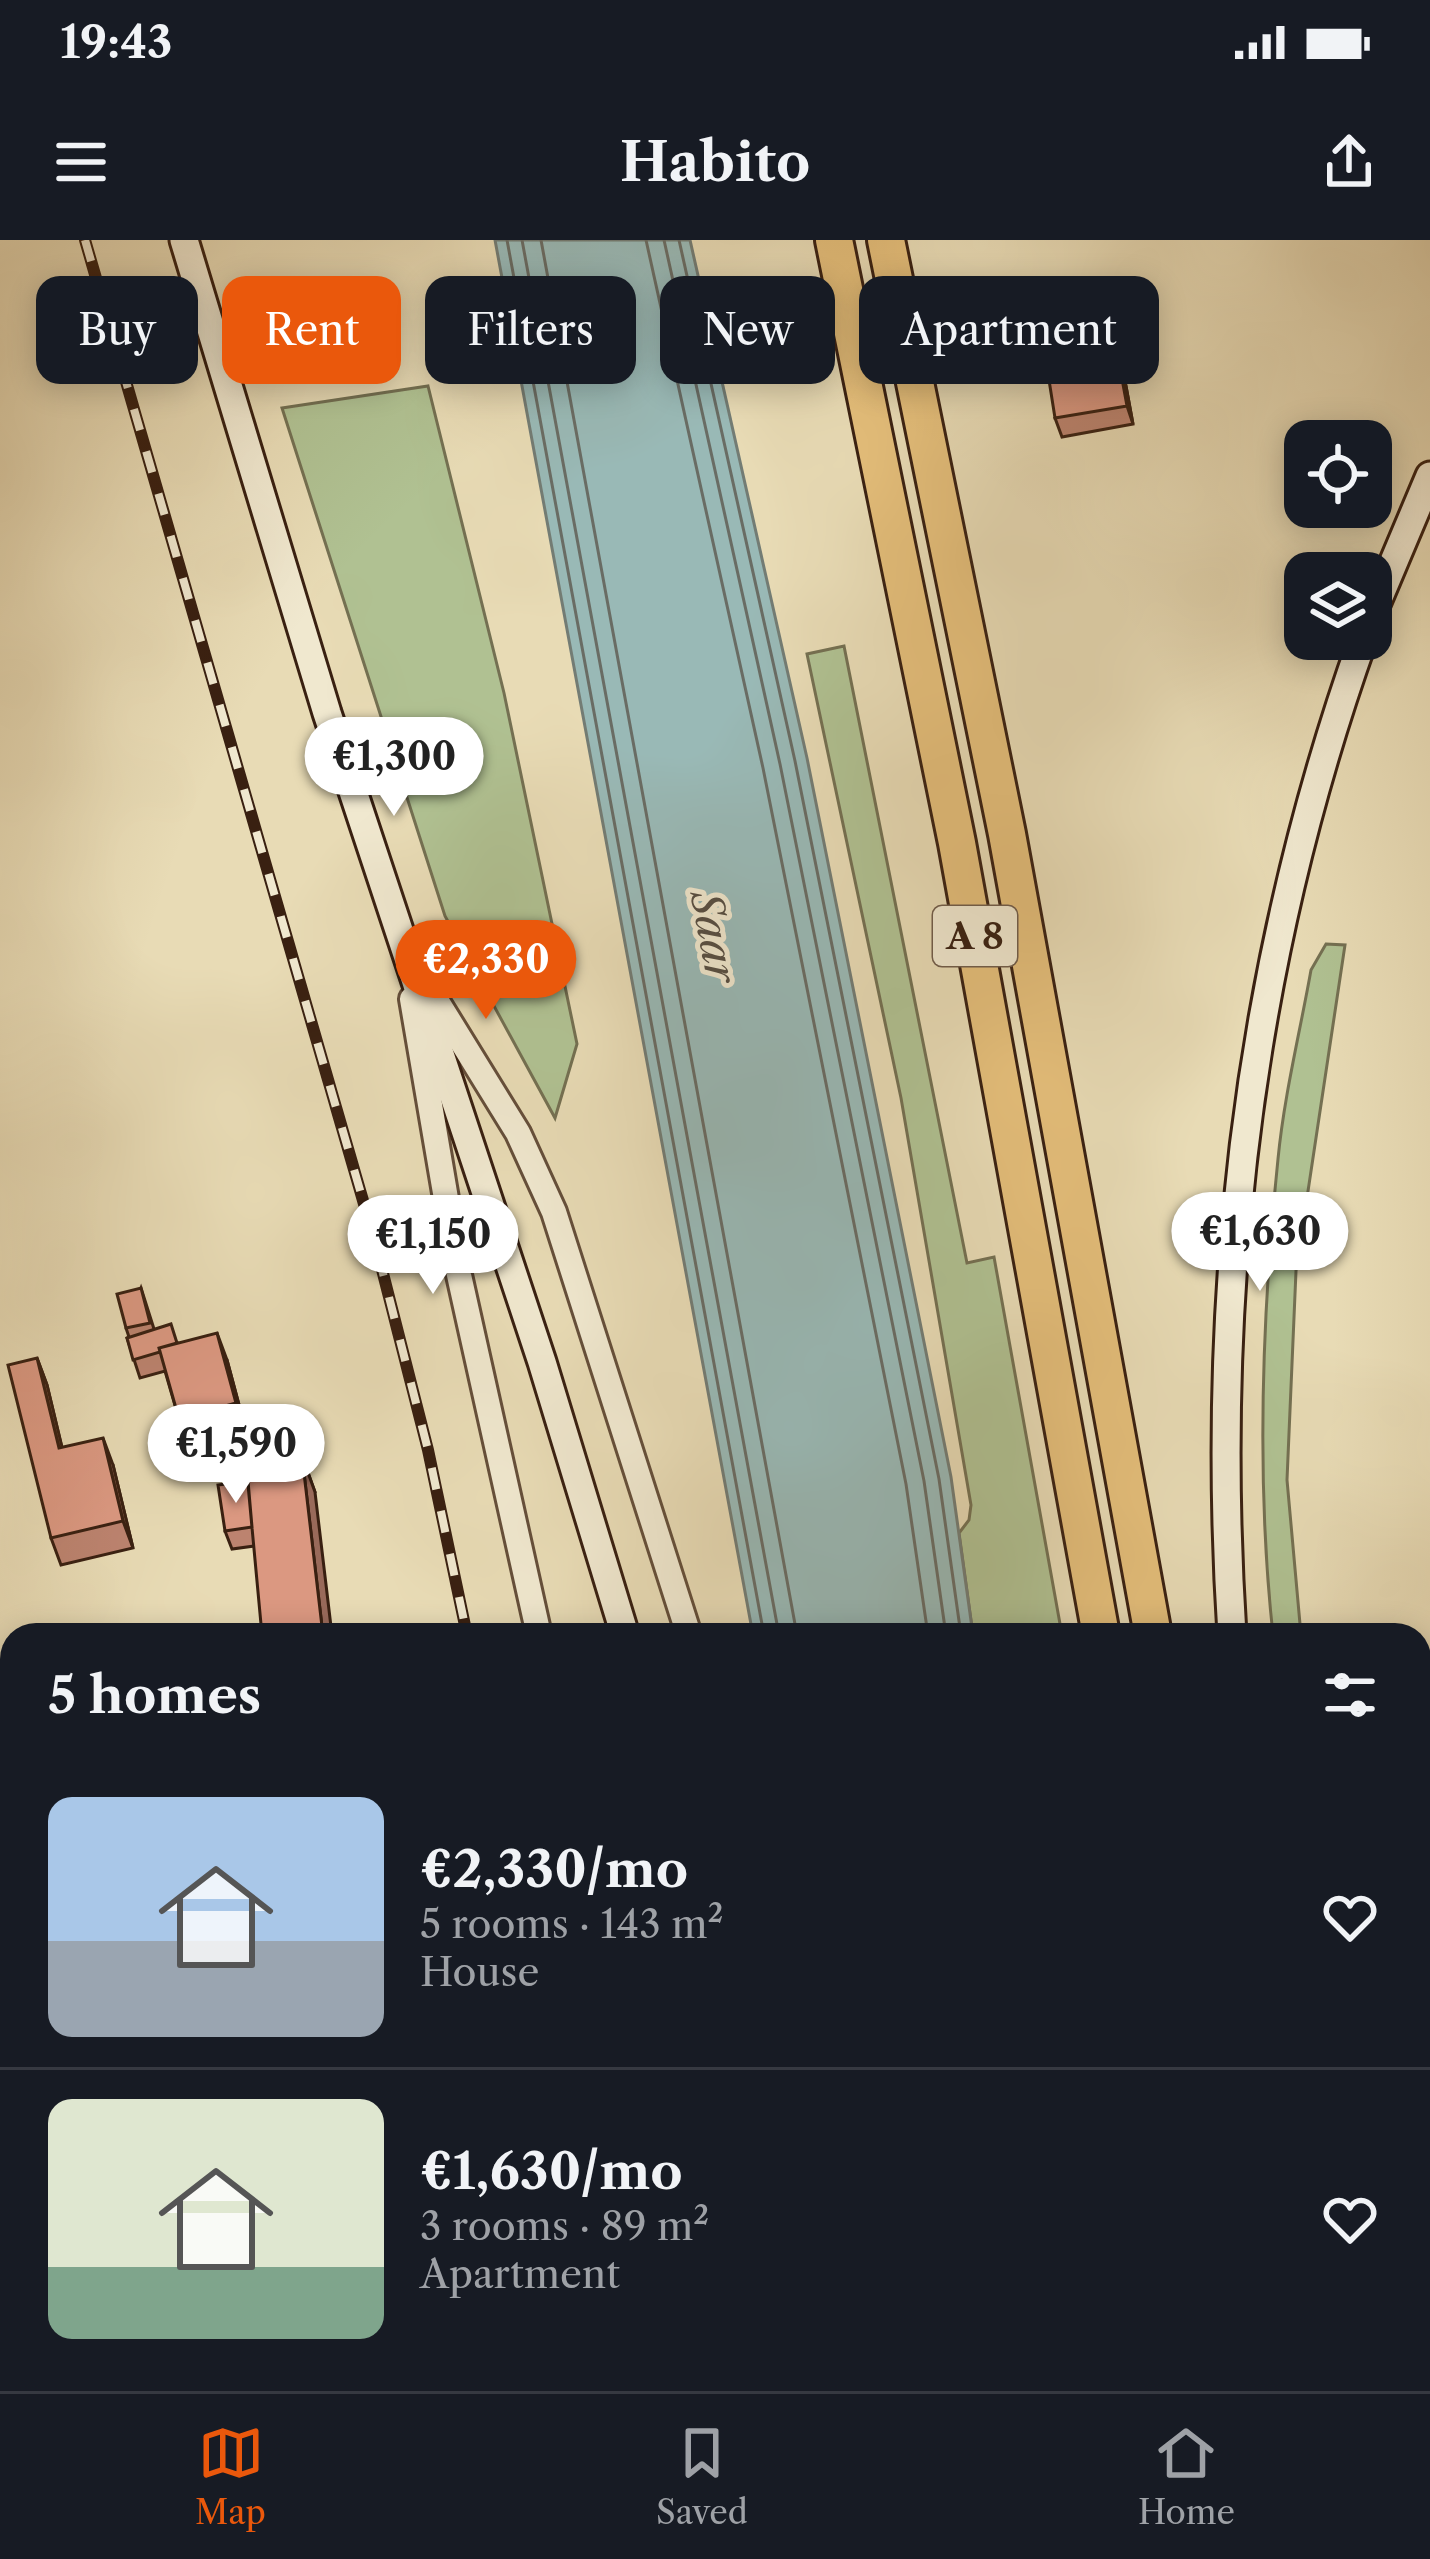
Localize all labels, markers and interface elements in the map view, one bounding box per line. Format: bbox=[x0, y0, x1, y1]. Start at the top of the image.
text: 19:43 bbox=[60, 14, 173, 70]
icon: menu bbox=[48, 129, 114, 195]
text: Habito bbox=[620, 129, 810, 195]
icon: share bbox=[1316, 129, 1382, 195]
chip: Buy bbox=[36, 276, 198, 384]
chip: Rent bbox=[222, 276, 401, 384]
chip: Filters bbox=[425, 276, 636, 384]
chip: New bbox=[660, 276, 835, 384]
chip: Apartment bbox=[859, 276, 1159, 384]
map controls bbox=[1284, 420, 1392, 660]
button: locate bbox=[1284, 420, 1392, 528]
button: layers bbox=[1284, 552, 1392, 660]
pin: €1,300 bbox=[296, 717, 492, 819]
text: €1,300 bbox=[332, 732, 456, 780]
water label: Saar bbox=[679, 884, 749, 990]
road number: A 8 bbox=[933, 906, 1017, 966]
pin: €2,330 bbox=[388, 920, 584, 1022]
text: €2,330 bbox=[422, 935, 550, 983]
pin: €1,630 bbox=[1162, 1192, 1358, 1294]
pin: €1,150 bbox=[335, 1195, 531, 1297]
text: €1,630 bbox=[1198, 1207, 1322, 1255]
text: €1,150 bbox=[375, 1210, 491, 1258]
pin: €1,590 bbox=[138, 1404, 334, 1506]
text: €1,590 bbox=[175, 1419, 297, 1467]
icon: filters bbox=[1317, 1662, 1383, 1728]
text: 5 homes bbox=[48, 1664, 261, 1726]
text: €2,330/mo bbox=[420, 1838, 688, 1900]
icon: home bbox=[144, 1845, 288, 1989]
icon: heart bbox=[1317, 1884, 1383, 1950]
text: 5 rooms · 143 m² bbox=[420, 1900, 723, 1948]
text: House bbox=[420, 1948, 539, 1996]
text: €1,630/mo bbox=[420, 2140, 683, 2202]
icon: home bbox=[144, 2147, 288, 2291]
icon: heart bbox=[1317, 2186, 1383, 2252]
text: 3 rooms · 89 m² bbox=[420, 2202, 709, 2250]
text: Apartment bbox=[420, 2250, 620, 2298]
tab: Map bbox=[195, 2420, 266, 2533]
tab: Saved bbox=[656, 2420, 748, 2533]
tab: Home bbox=[1138, 2420, 1235, 2533]

